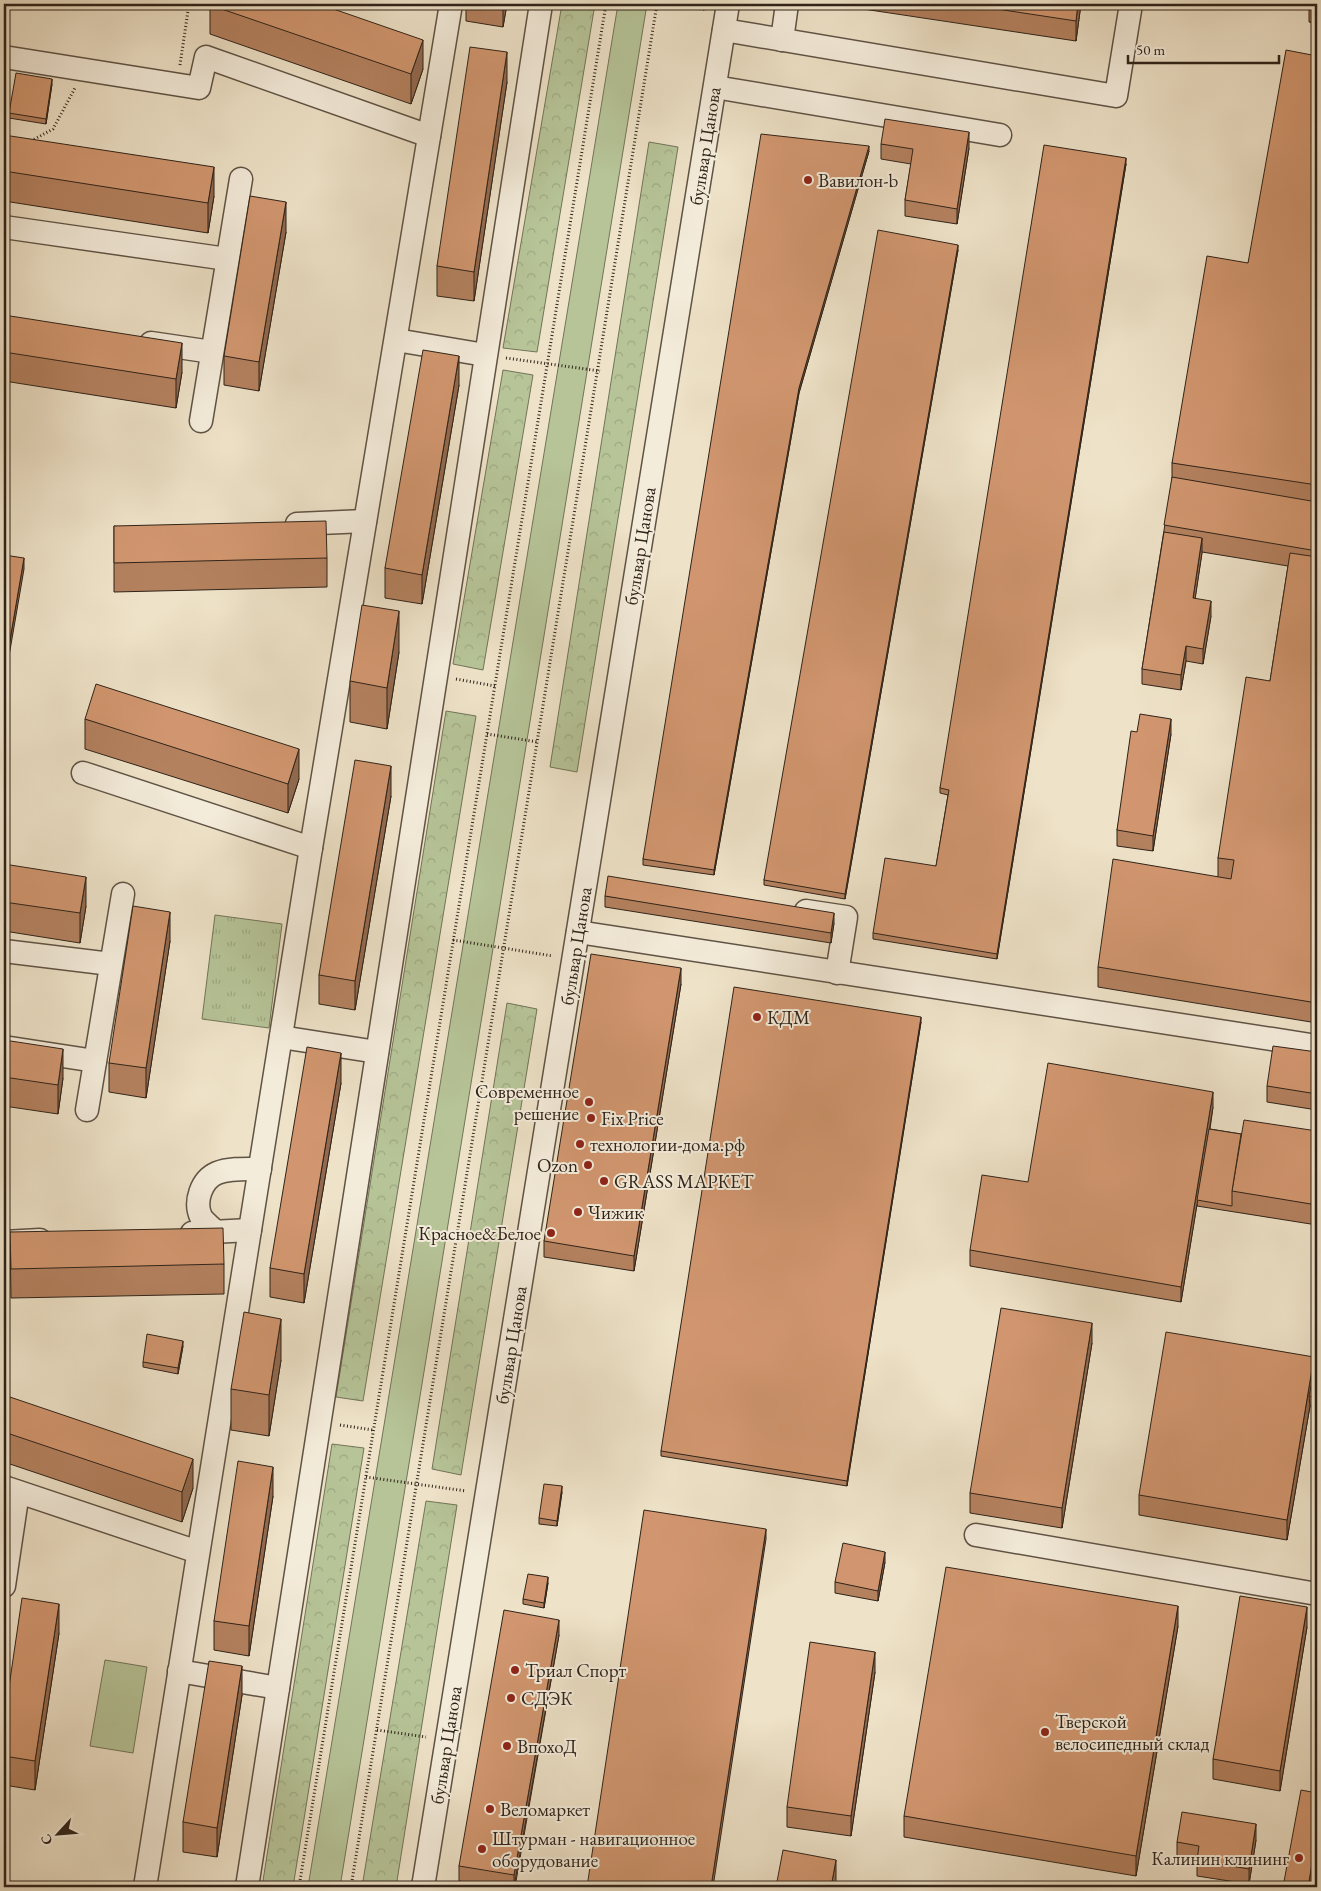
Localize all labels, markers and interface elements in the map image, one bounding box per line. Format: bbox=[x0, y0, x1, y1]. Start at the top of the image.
scale bar bbox=[1128, 32, 1280, 64]
text: 50 m bbox=[1136, 40, 1165, 59]
street label: бульвар Цанова bbox=[683, 85, 727, 207]
place label: Вавилон-b bbox=[818, 168, 898, 193]
marker: Вавилон-b bbox=[802, 174, 814, 186]
street label: бульвар Цанова bbox=[618, 485, 662, 607]
street label: бульвар Цанова bbox=[554, 885, 598, 1007]
place label: КДМ bbox=[767, 1005, 810, 1030]
marker: КДМ bbox=[751, 1011, 763, 1023]
place label: Современное решение bbox=[475, 1079, 579, 1126]
marker: Современное решение bbox=[583, 1096, 595, 1108]
place label: Fix Price bbox=[601, 1106, 664, 1131]
marker: Fix Price bbox=[585, 1112, 597, 1124]
place label: технологии-дома.рф bbox=[590, 1132, 745, 1157]
marker: технологии-дома.рф bbox=[574, 1138, 586, 1150]
place label: Ozon bbox=[537, 1153, 578, 1178]
marker: Ozon bbox=[582, 1159, 594, 1171]
place label: GRASS МАРКЕТ bbox=[614, 1169, 754, 1194]
marker: GRASS МАРКЕТ bbox=[598, 1175, 610, 1187]
place label: Чижик bbox=[588, 1200, 643, 1225]
marker: Чижик bbox=[572, 1206, 584, 1218]
place label: Красное&Белое bbox=[418, 1221, 541, 1246]
marker: Красное&Белое bbox=[545, 1227, 557, 1239]
street label: бульвар Цанова bbox=[489, 1284, 533, 1406]
place label: Триал Спорт bbox=[525, 1658, 627, 1683]
marker: Триал Спорт bbox=[509, 1664, 521, 1676]
street label: бульвар Цанова bbox=[424, 1684, 468, 1806]
place label: СДЭК bbox=[521, 1686, 573, 1711]
marker: СДЭК bbox=[505, 1692, 517, 1704]
place label: Тверской велосипедный склад bbox=[1055, 1709, 1210, 1756]
marker: Тверской велосипедный склад bbox=[1039, 1726, 1051, 1738]
place label: ВпохоД bbox=[517, 1734, 577, 1759]
marker: ВпохоД bbox=[501, 1740, 513, 1752]
place label: Веломаркет bbox=[500, 1797, 590, 1822]
marker: Веломаркет bbox=[484, 1803, 496, 1815]
north arrow bbox=[32, 1808, 82, 1858]
place label: Штурман - навигационное оборудование bbox=[492, 1826, 695, 1873]
text: С bbox=[36, 1831, 57, 1848]
marker: Штурман - навигационное оборудование bbox=[476, 1843, 488, 1855]
place label: Калинин клининг bbox=[1151, 1846, 1289, 1871]
marker: Калинин клининг bbox=[1293, 1852, 1305, 1864]

